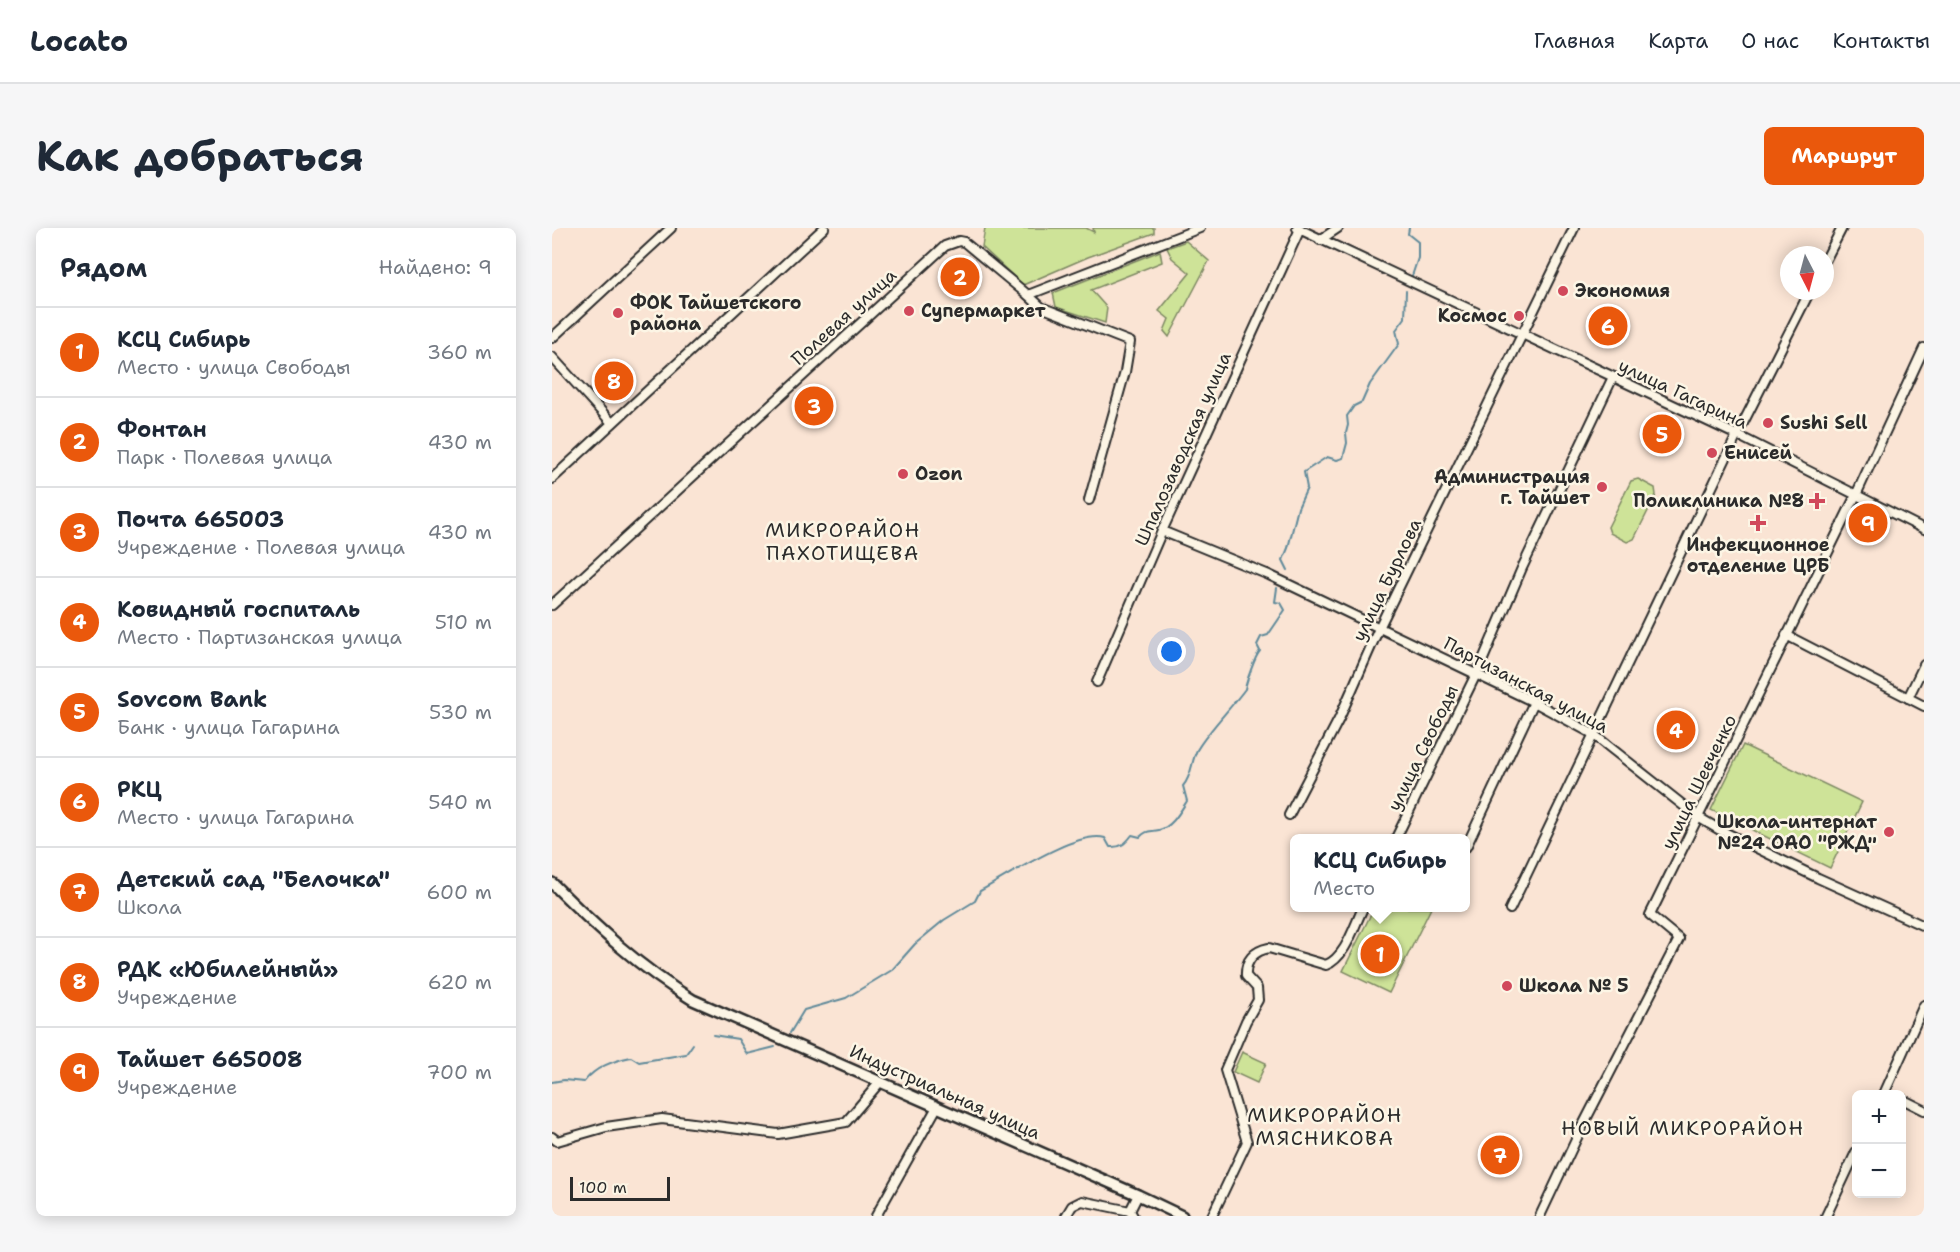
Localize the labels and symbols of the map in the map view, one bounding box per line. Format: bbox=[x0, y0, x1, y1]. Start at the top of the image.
north arrow bbox=[1780, 246, 1834, 300]
pin: 2 bbox=[940, 254, 980, 300]
street label: Полевая улица bbox=[786, 263, 902, 371]
place label: Экономия bbox=[1575, 279, 1670, 303]
marker: Экономия bbox=[1556, 284, 1570, 298]
place label: ФОК Тайшетского района bbox=[630, 291, 801, 336]
place label: Супермаркет bbox=[921, 299, 1046, 323]
marker: Супермаркет bbox=[902, 304, 916, 318]
place label: Космос bbox=[1438, 304, 1507, 328]
pin: 6 bbox=[1588, 304, 1628, 348]
marker: ФОК Тайшетского района bbox=[611, 306, 625, 320]
marker: Космос bbox=[1512, 309, 1526, 323]
street label: Шпалозаводская улица bbox=[1129, 348, 1237, 550]
street label: улица Гагарина bbox=[1614, 354, 1752, 434]
pin: 8 bbox=[594, 358, 634, 404]
pin: 3 bbox=[794, 384, 834, 429]
place label: Sushi Sell bbox=[1780, 411, 1868, 435]
pin: 5 bbox=[1642, 412, 1682, 456]
marker: Sushi Sell bbox=[1761, 416, 1775, 430]
place label: Енисей bbox=[1724, 441, 1793, 465]
marker: Енисей bbox=[1705, 446, 1719, 460]
place label: Ozon bbox=[915, 462, 962, 486]
place label: Администрация г. Тайшет bbox=[1434, 465, 1590, 510]
marker: Ozon bbox=[896, 467, 910, 481]
marker: Администрация г. Тайшет bbox=[1595, 480, 1609, 494]
place label: Поликлиника №8 bbox=[1633, 489, 1804, 513]
marker: Поликлиника №8 bbox=[1808, 492, 1826, 510]
pin: 9 bbox=[1848, 500, 1888, 546]
marker: Инфекционное отделение ЦРБ bbox=[1749, 514, 1767, 532]
street label: улица Бурлова bbox=[1347, 515, 1427, 645]
district label: МИКРОРАЙОН ПАХОТИЩЕВА bbox=[765, 517, 921, 566]
place label: Инфекционное отделение ЦРБ bbox=[1686, 533, 1830, 578]
street label: Партизанская улица bbox=[1439, 631, 1613, 739]
your location bbox=[1157, 637, 1186, 666]
street label: улица Свободы bbox=[1382, 681, 1464, 815]
pin: 4 bbox=[1656, 708, 1696, 752]
street label: улица Шевченко bbox=[1656, 710, 1742, 854]
place label: Школа-интернат №24 ОАО "РЖД" bbox=[1717, 810, 1877, 855]
marker: Школа-интернат №24 ОАО "РЖД" bbox=[1882, 825, 1896, 839]
pin: 1 bbox=[1360, 932, 1400, 976]
place label: Школа № 5 bbox=[1519, 974, 1629, 998]
marker: Школа № 5 bbox=[1500, 979, 1514, 993]
street label: Индустриальная улица bbox=[846, 1039, 1044, 1145]
district label: МИКРОРАЙОН МЯСНИКОВА bbox=[1247, 1102, 1403, 1151]
district label: НОВЫЙ МИКРОРАЙОН bbox=[1561, 1115, 1805, 1141]
pin: 7 bbox=[1480, 1132, 1520, 1178]
scale bar bbox=[570, 1174, 670, 1202]

